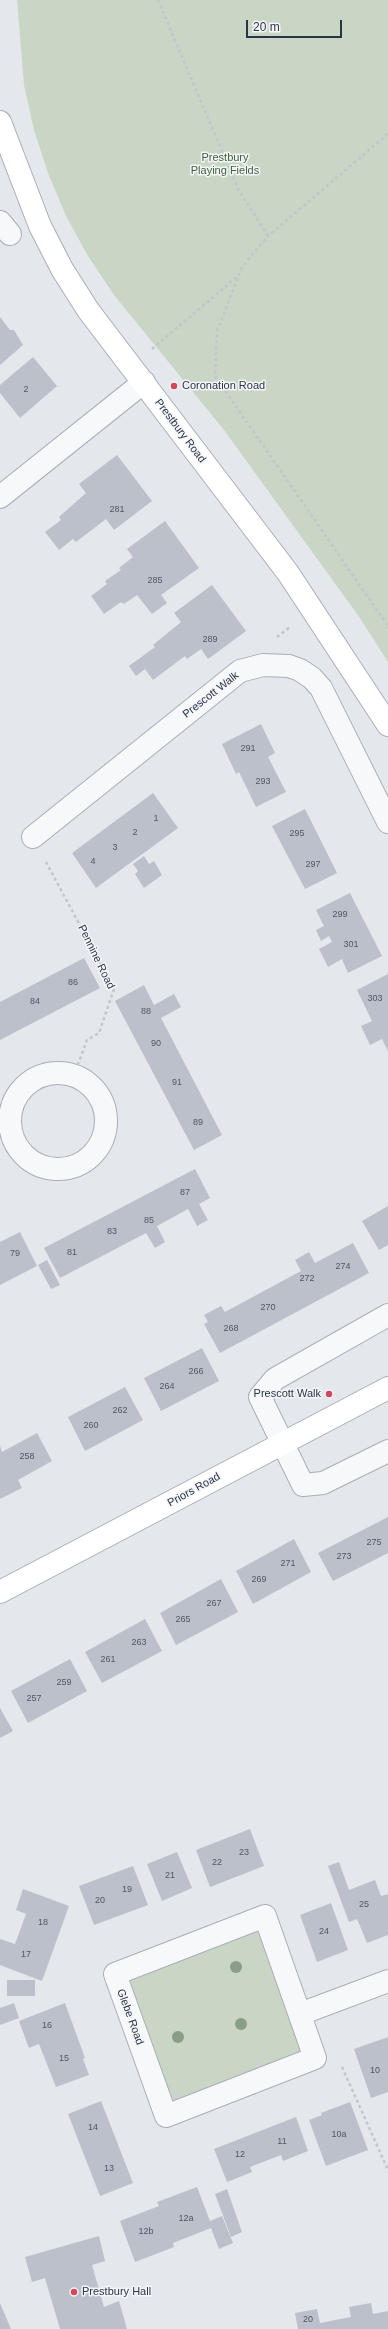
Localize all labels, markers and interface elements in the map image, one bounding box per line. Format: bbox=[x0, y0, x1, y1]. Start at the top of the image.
scale bar bbox=[248, 12, 344, 38]
text: 20 m bbox=[253, 20, 280, 34]
park label: Prestbury Playing Fields bbox=[191, 151, 259, 177]
place label: Coronation Road bbox=[182, 379, 265, 393]
marker: Coronation Road bbox=[169, 381, 179, 391]
house number: 2 bbox=[23, 385, 29, 395]
street label: Prestbury Road bbox=[152, 397, 208, 465]
house number: 281 bbox=[109, 505, 125, 515]
house number: 285 bbox=[147, 576, 163, 586]
house number: 289 bbox=[202, 635, 218, 645]
street label: Prescott Walk bbox=[180, 669, 242, 721]
house number: 291 bbox=[240, 744, 256, 754]
house number: 293 bbox=[255, 777, 271, 787]
house number: 1 bbox=[153, 814, 159, 824]
house number: 2 bbox=[132, 828, 138, 838]
house number: 295 bbox=[289, 829, 305, 839]
house number: 3 bbox=[112, 843, 118, 853]
house number: 4 bbox=[90, 857, 96, 867]
house number: 297 bbox=[305, 860, 321, 870]
house number: 299 bbox=[332, 910, 348, 920]
street label: Pennine Road bbox=[75, 923, 117, 991]
house number: 301 bbox=[343, 940, 359, 950]
house number: 86 bbox=[68, 978, 78, 988]
house number: 303 bbox=[367, 994, 383, 1004]
house number: 84 bbox=[30, 997, 40, 1007]
house number: 88 bbox=[141, 1007, 151, 1017]
house number: 90 bbox=[151, 1039, 161, 1049]
house number: 91 bbox=[172, 1078, 182, 1088]
house number: 89 bbox=[193, 1118, 203, 1128]
house number: 87 bbox=[180, 1188, 190, 1198]
house number: 85 bbox=[144, 1216, 154, 1226]
house number: 83 bbox=[107, 1227, 117, 1237]
house number: 81 bbox=[67, 1248, 77, 1258]
house number: 79 bbox=[10, 1249, 20, 1259]
house number: 274 bbox=[335, 1262, 351, 1272]
house number: 272 bbox=[299, 1274, 315, 1284]
house number: 270 bbox=[260, 1303, 276, 1313]
house number: 268 bbox=[223, 1324, 239, 1334]
house number: 266 bbox=[188, 1367, 204, 1377]
house number: 264 bbox=[159, 1382, 175, 1392]
place label: Prescott Walk bbox=[254, 1387, 321, 1401]
marker: Prescott Walk bbox=[324, 1389, 334, 1399]
house number: 262 bbox=[112, 1406, 128, 1416]
house number: 260 bbox=[83, 1421, 99, 1431]
house number: 258 bbox=[19, 1452, 35, 1462]
street label: Priors Road bbox=[165, 1470, 223, 1510]
house number: 275 bbox=[366, 1538, 382, 1548]
house number: 273 bbox=[336, 1552, 352, 1562]
house number: 271 bbox=[280, 1559, 296, 1569]
house number: 269 bbox=[251, 1575, 267, 1585]
house number: 267 bbox=[206, 1599, 222, 1609]
house number: 265 bbox=[175, 1615, 191, 1625]
house number: 263 bbox=[131, 1638, 147, 1648]
house number: 261 bbox=[100, 1655, 116, 1665]
house number: 259 bbox=[56, 1678, 72, 1688]
house number: 257 bbox=[26, 1694, 42, 1704]
house number: 23 bbox=[239, 1848, 249, 1858]
house number: 22 bbox=[212, 1858, 222, 1868]
house number: 21 bbox=[165, 1871, 175, 1881]
house number: 19 bbox=[122, 1885, 132, 1895]
house number: 20 bbox=[95, 1896, 105, 1906]
house number: 25 bbox=[359, 1900, 369, 1910]
house number: 18 bbox=[38, 1918, 48, 1928]
house number: 24 bbox=[319, 1927, 329, 1937]
house number: 17 bbox=[21, 1950, 31, 1960]
street label: Glebe Road bbox=[114, 1987, 146, 2047]
house number: 16 bbox=[42, 2021, 52, 2031]
house number: 15 bbox=[59, 2054, 69, 2064]
house number: 10 bbox=[370, 2066, 380, 2076]
house number: 14 bbox=[88, 2123, 98, 2133]
house number: 10a bbox=[331, 2130, 347, 2140]
house number: 11 bbox=[277, 2137, 287, 2147]
house number: 12 bbox=[235, 2150, 245, 2160]
house number: 13 bbox=[104, 2164, 114, 2174]
house number: 12a bbox=[178, 2214, 194, 2224]
house number: 12b bbox=[138, 2227, 154, 2237]
place label: Prestbury Hall bbox=[82, 2285, 151, 2299]
marker: Prestbury Hall bbox=[69, 2287, 79, 2297]
house number: 20 bbox=[303, 2315, 313, 2325]

